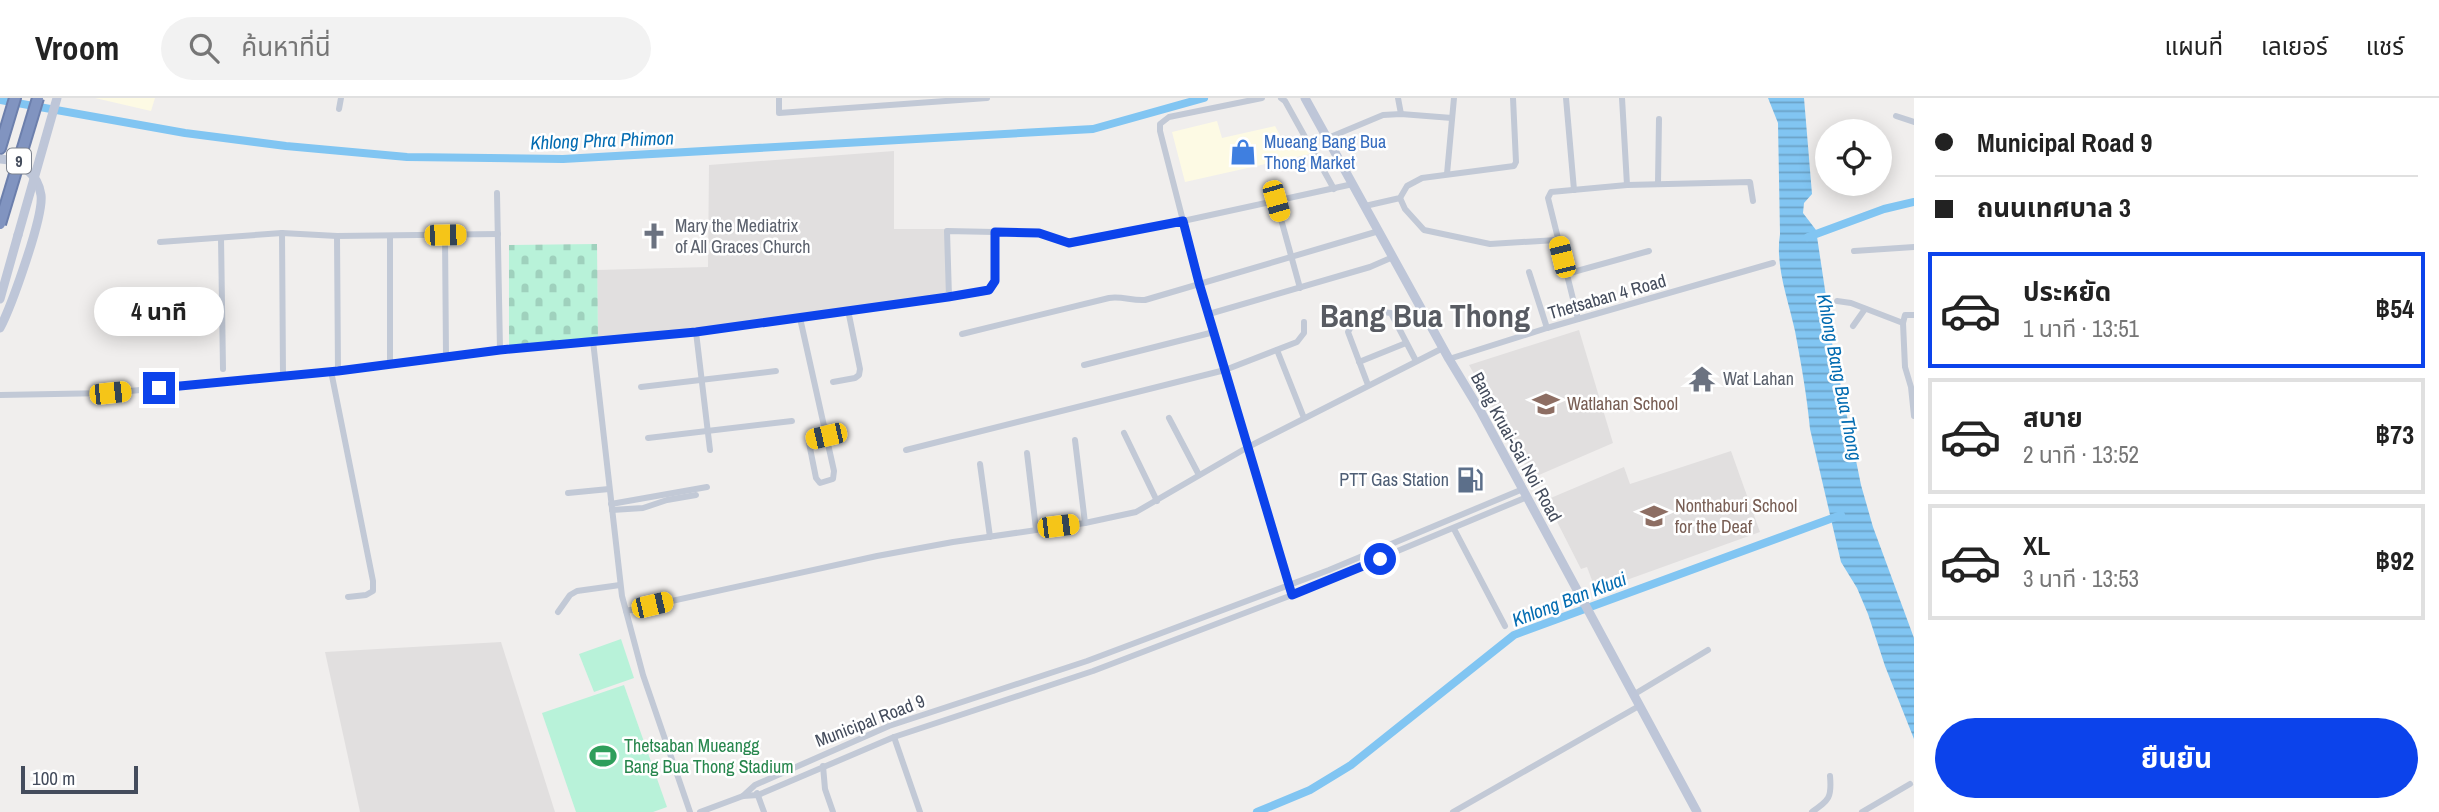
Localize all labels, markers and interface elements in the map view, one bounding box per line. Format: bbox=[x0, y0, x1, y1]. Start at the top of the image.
search box bbox=[161, 17, 651, 80]
text: Vroom bbox=[35, 26, 119, 70]
icon: search bbox=[185, 29, 223, 67]
text: ค้นหาที่นี่ bbox=[241, 29, 331, 64]
text: แผนที่ bbox=[2165, 30, 2223, 62]
text: เลเยอร์ bbox=[2261, 30, 2328, 62]
text: แชร์ bbox=[2366, 30, 2404, 62]
map controls bbox=[1815, 119, 1892, 196]
button: locate bbox=[1815, 119, 1892, 196]
water label: Khlong Phra Phimon bbox=[530, 124, 674, 156]
text: Municipal Road 9 bbox=[1977, 125, 2152, 160]
place label: Mueang Bang Bua Thong Market bbox=[1264, 129, 1386, 175]
shop icon: Mueang Bang Bua Thong Market bbox=[1228, 137, 1258, 167]
road number: 9 bbox=[7, 148, 31, 174]
car bbox=[1261, 178, 1292, 224]
text: ถนนเทศบาล 3 bbox=[1977, 190, 2131, 225]
place label: Mary the Mediatrix of All Graces Church bbox=[675, 213, 810, 259]
church icon: Mary the Mediatrix of All Graces Church bbox=[639, 221, 669, 251]
car bbox=[424, 224, 467, 246]
car bbox=[1547, 234, 1578, 280]
street label: Thetsaban 4 Road bbox=[1545, 268, 1669, 325]
text: ประหยัด bbox=[2023, 274, 2111, 309]
icon: car bbox=[1939, 279, 2002, 342]
callout: 4 นาที bbox=[94, 286, 224, 336]
water label: Khlong Bang Bua Thong bbox=[1811, 291, 1869, 463]
text: ฿54 bbox=[2375, 291, 2414, 326]
district label: Bang Bua Thong bbox=[1320, 294, 1530, 337]
text: 4 นาที bbox=[131, 296, 187, 327]
text: 1 นาที · 13:51 bbox=[2023, 313, 2139, 344]
temple icon: Wat Lahan bbox=[1687, 364, 1717, 394]
place label: Wat Lahan bbox=[1723, 366, 1794, 391]
street label: Bang Kruai-Sai Noi Road bbox=[1465, 367, 1568, 526]
route end bbox=[143, 372, 175, 404]
car bbox=[89, 380, 132, 406]
school or university icon: Watlahan School bbox=[1531, 389, 1561, 419]
place label: Watlahan School bbox=[1567, 391, 1678, 416]
text: สบาย bbox=[2023, 400, 2083, 435]
icon: car bbox=[1939, 405, 2002, 468]
text: ฿73 bbox=[2375, 417, 2414, 452]
car bbox=[804, 421, 849, 451]
text: 2 นาที · 13:52 bbox=[2023, 439, 2139, 470]
fuel station icon: PTT Gas Station bbox=[1455, 465, 1485, 495]
place label: PTT Gas Station bbox=[1339, 467, 1449, 492]
place label: Nonthaburi School for the Deaf bbox=[1675, 493, 1797, 539]
school or university icon: Nonthaburi School for the Deaf bbox=[1639, 501, 1669, 531]
car bbox=[1036, 513, 1081, 539]
text: XL bbox=[2023, 528, 2050, 563]
icon: car bbox=[1939, 531, 2002, 594]
route start bbox=[1364, 543, 1396, 575]
text: ฿92 bbox=[2375, 543, 2414, 578]
text: 3 นาที · 13:53 bbox=[2023, 563, 2139, 594]
water label: Khlong Ban Kluai bbox=[1508, 565, 1630, 633]
car bbox=[630, 590, 675, 620]
street label: Municipal Road 9 bbox=[811, 688, 928, 753]
button: ยืนยัน bbox=[1935, 718, 2418, 798]
place label: Thetsaban Mueangg Bang Bua Thong Stadium bbox=[624, 733, 794, 779]
sports icon: Thetsaban Mueangg Bang Bua Thong Stadium bbox=[588, 741, 618, 771]
scale bar bbox=[21, 763, 138, 795]
text: 100 m bbox=[32, 765, 75, 791]

